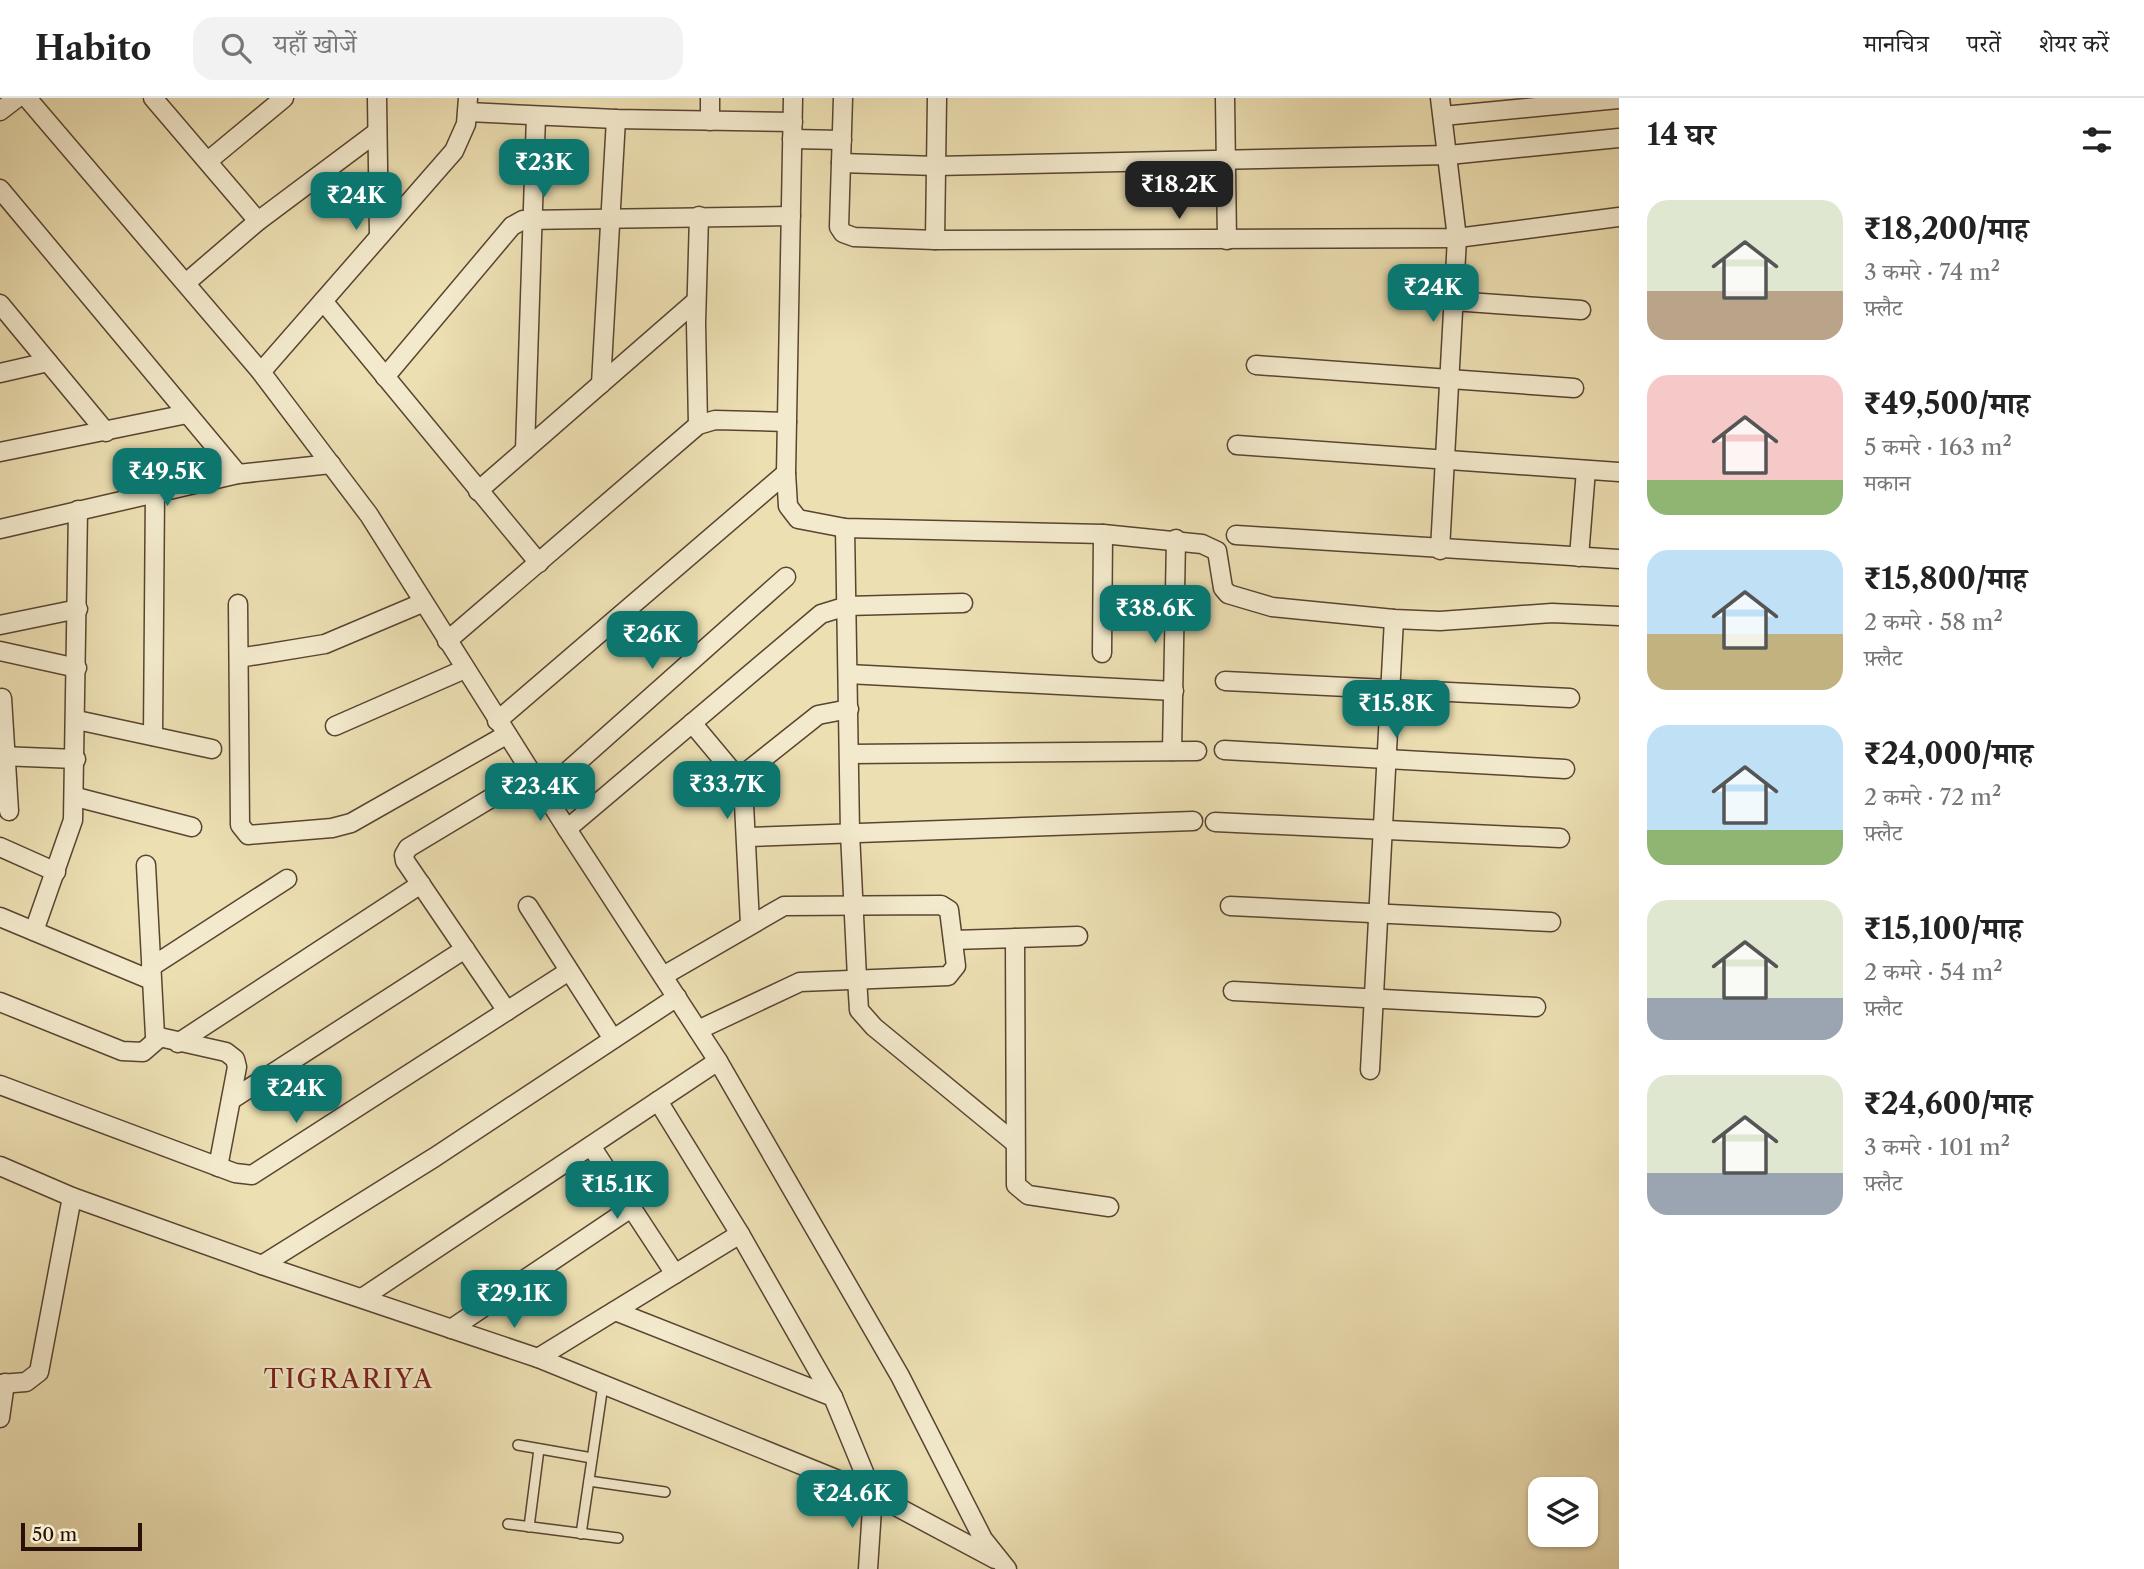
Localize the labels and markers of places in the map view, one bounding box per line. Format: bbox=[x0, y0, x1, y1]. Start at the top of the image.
pin: ₹23K bbox=[503, 140, 585, 199]
pin: ₹18.2K bbox=[1122, 162, 1236, 221]
pin: ₹24K bbox=[315, 172, 397, 232]
pin: ₹24K bbox=[1392, 264, 1474, 324]
pin: ₹49.5K bbox=[110, 448, 224, 508]
pin: ₹38.6K bbox=[1098, 586, 1212, 645]
pin: ₹26K bbox=[611, 612, 693, 671]
pin: ₹15.8K bbox=[1339, 680, 1453, 740]
pin: ₹33.7K bbox=[670, 762, 784, 821]
pin: ₹23.4K bbox=[483, 764, 597, 823]
pin: ₹24K bbox=[255, 1066, 337, 1125]
pin: ₹15.1K bbox=[560, 1162, 674, 1221]
pin: ₹29.1K bbox=[457, 1270, 571, 1330]
pin: ₹24.6K bbox=[795, 1470, 909, 1530]

